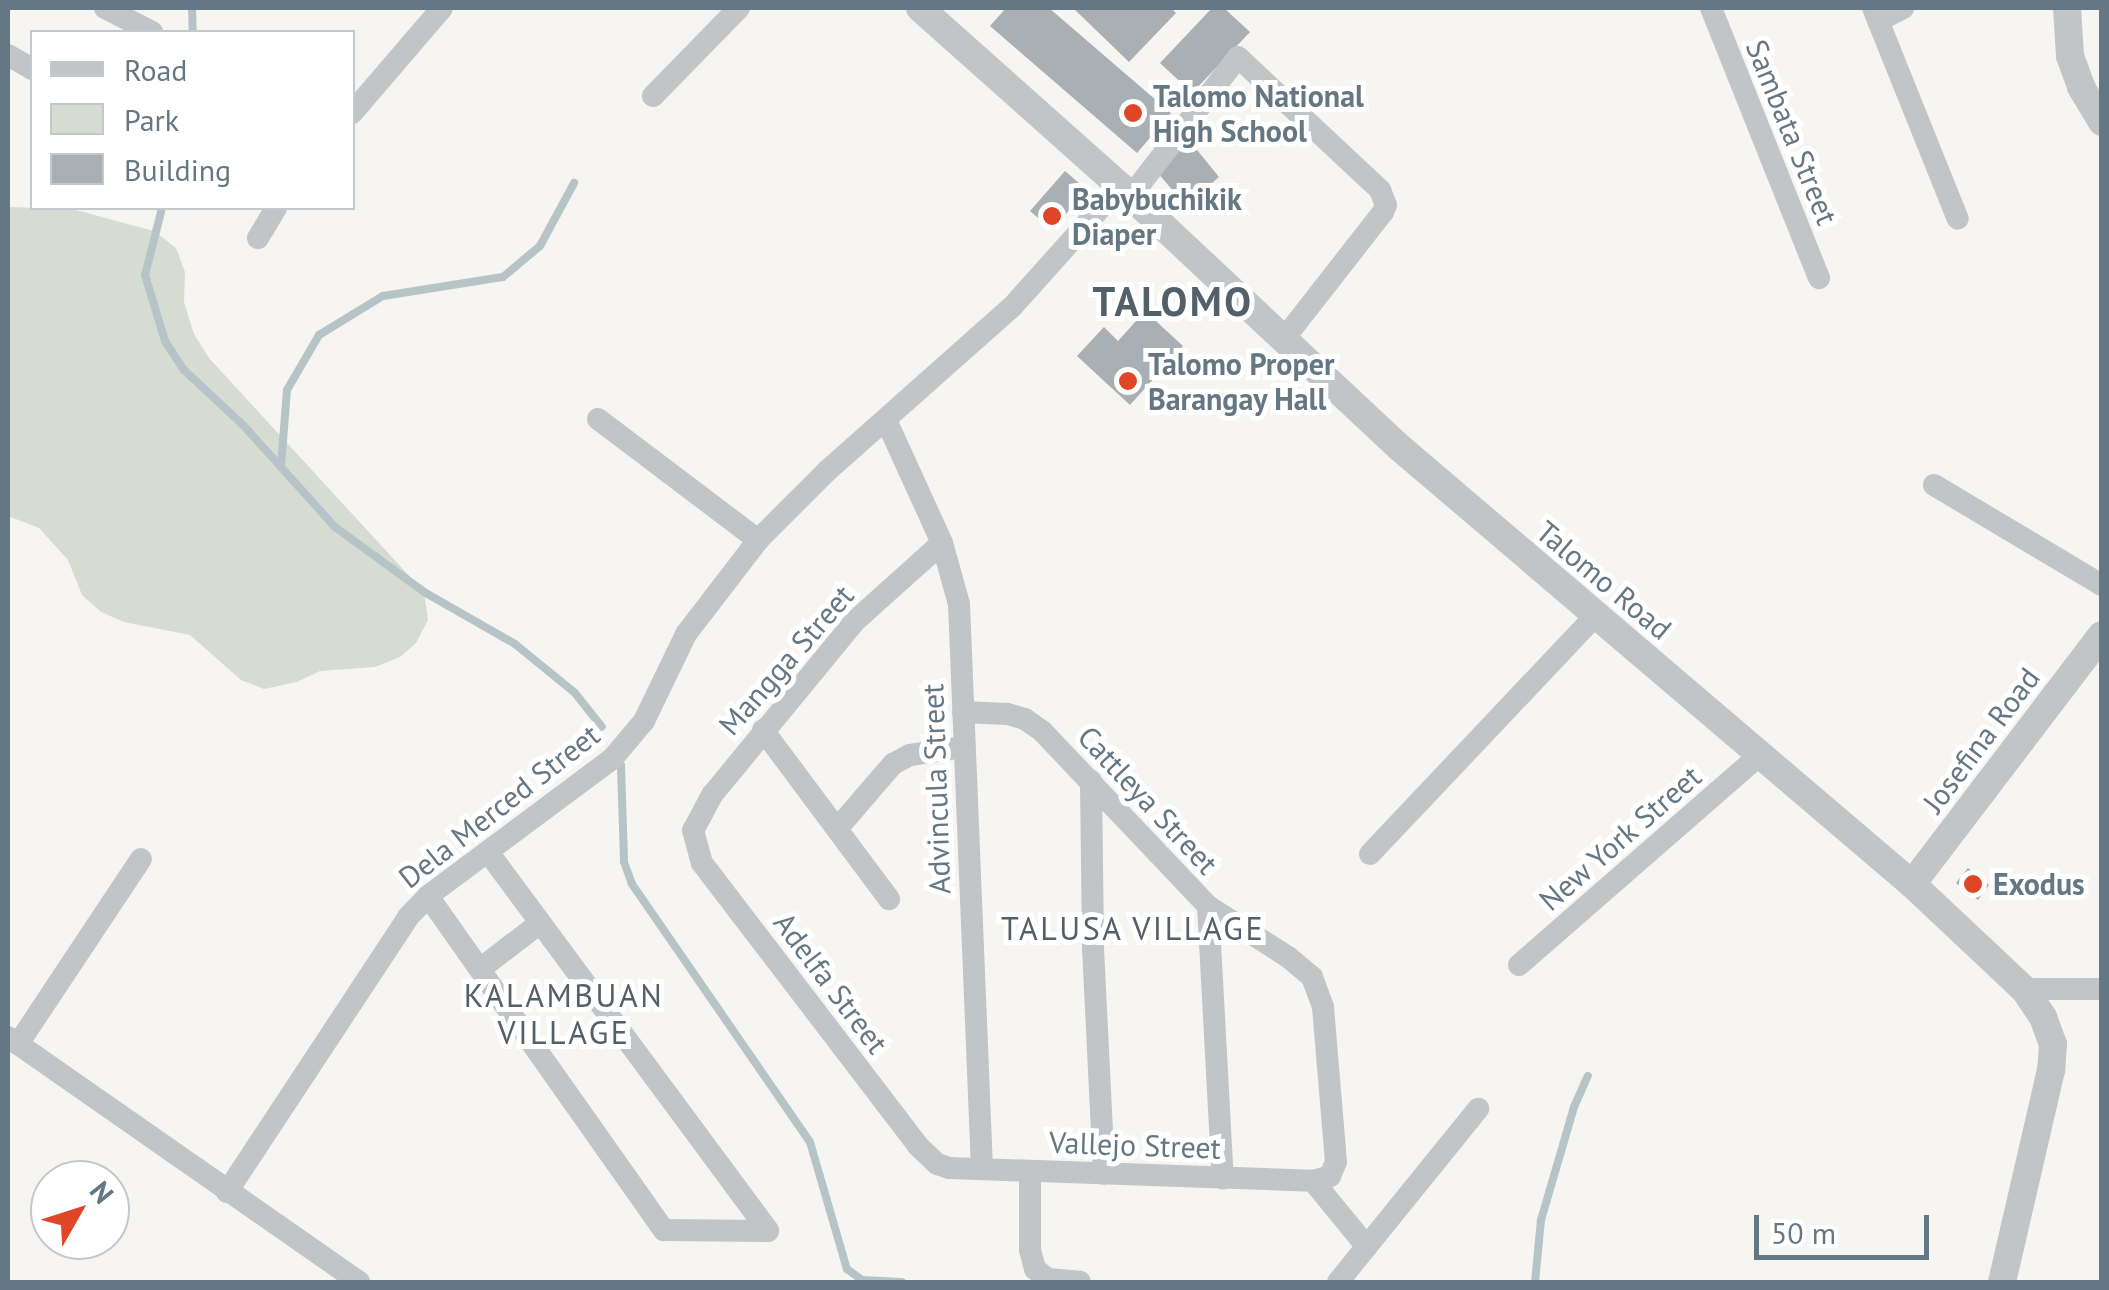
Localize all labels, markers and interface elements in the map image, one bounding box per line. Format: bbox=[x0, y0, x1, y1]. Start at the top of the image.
legend bbox=[30, 30, 355, 210]
street label: Sambata Street bbox=[1739, 34, 1845, 230]
text: Road bbox=[124, 50, 188, 89]
place label: Talomo National High School bbox=[1153, 78, 1364, 148]
text: Park bbox=[124, 100, 179, 139]
marker: Talomo National High School bbox=[1122, 102, 1144, 124]
text: Building bbox=[124, 150, 231, 189]
place label: Babybuchikik Diaper bbox=[1072, 181, 1242, 252]
marker: Babybuchikik Diaper bbox=[1041, 205, 1063, 227]
district label: TALOMO bbox=[1092, 277, 1254, 325]
place label: Talomo Proper Barangay Hall bbox=[1148, 346, 1334, 416]
marker: Talomo Proper Barangay Hall bbox=[1117, 370, 1139, 392]
street label: Talomo Road bbox=[1529, 513, 1679, 647]
street label: Mangga Street bbox=[711, 578, 861, 742]
street label: Josefina Road bbox=[1915, 661, 2047, 819]
street label: Advincula Street bbox=[914, 683, 958, 895]
street label: Dela Merced Street bbox=[392, 717, 606, 895]
street label: Cattleya Street bbox=[1070, 719, 1226, 881]
street label: New York Street bbox=[1531, 757, 1709, 919]
place label: Exodus bbox=[1993, 866, 2085, 902]
marker: Exodus bbox=[1962, 873, 1984, 895]
street label: Adelfa Street bbox=[766, 906, 896, 1060]
district label: TALUSA VILLAGE bbox=[1000, 909, 1266, 947]
district label: KALAMBUAN VILLAGE bbox=[464, 977, 664, 1052]
street label: Vallejo Street bbox=[1048, 1124, 1222, 1166]
north arrow bbox=[30, 1160, 130, 1260]
text: N bbox=[82, 1173, 122, 1211]
scale bar bbox=[1759, 1195, 1934, 1257]
text: 50 m bbox=[1771, 1213, 1836, 1252]

